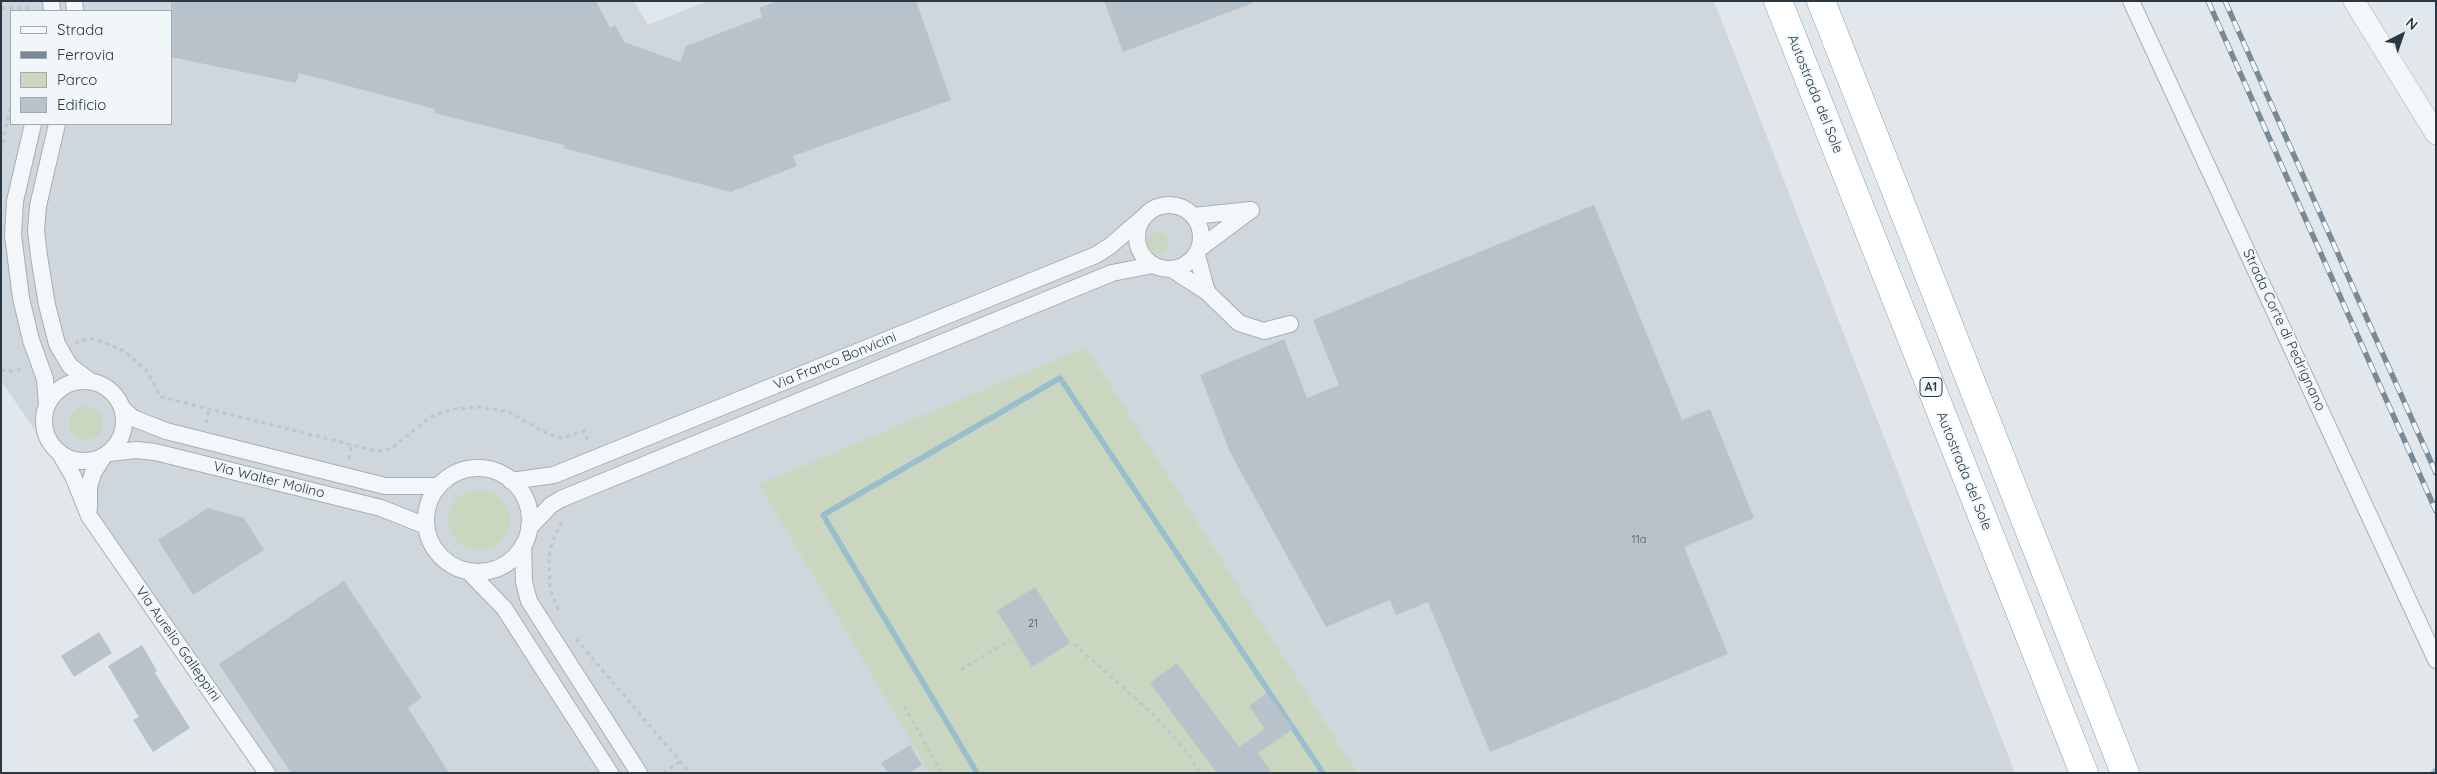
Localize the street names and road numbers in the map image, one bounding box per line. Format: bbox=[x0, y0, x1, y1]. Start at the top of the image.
street label: Autostrada del Sole bbox=[1784, 32, 1846, 156]
street label: Strada Corte di Pedrignano bbox=[2239, 246, 2329, 414]
street label: Via Franco Bonvicini bbox=[771, 329, 899, 393]
road number: A1 bbox=[1920, 378, 1942, 397]
street label: Autostrada del Sole bbox=[1933, 409, 1995, 533]
street label: Via Walter Molino bbox=[212, 458, 326, 502]
street label: Via Aurelio Galleppini bbox=[132, 583, 224, 705]

